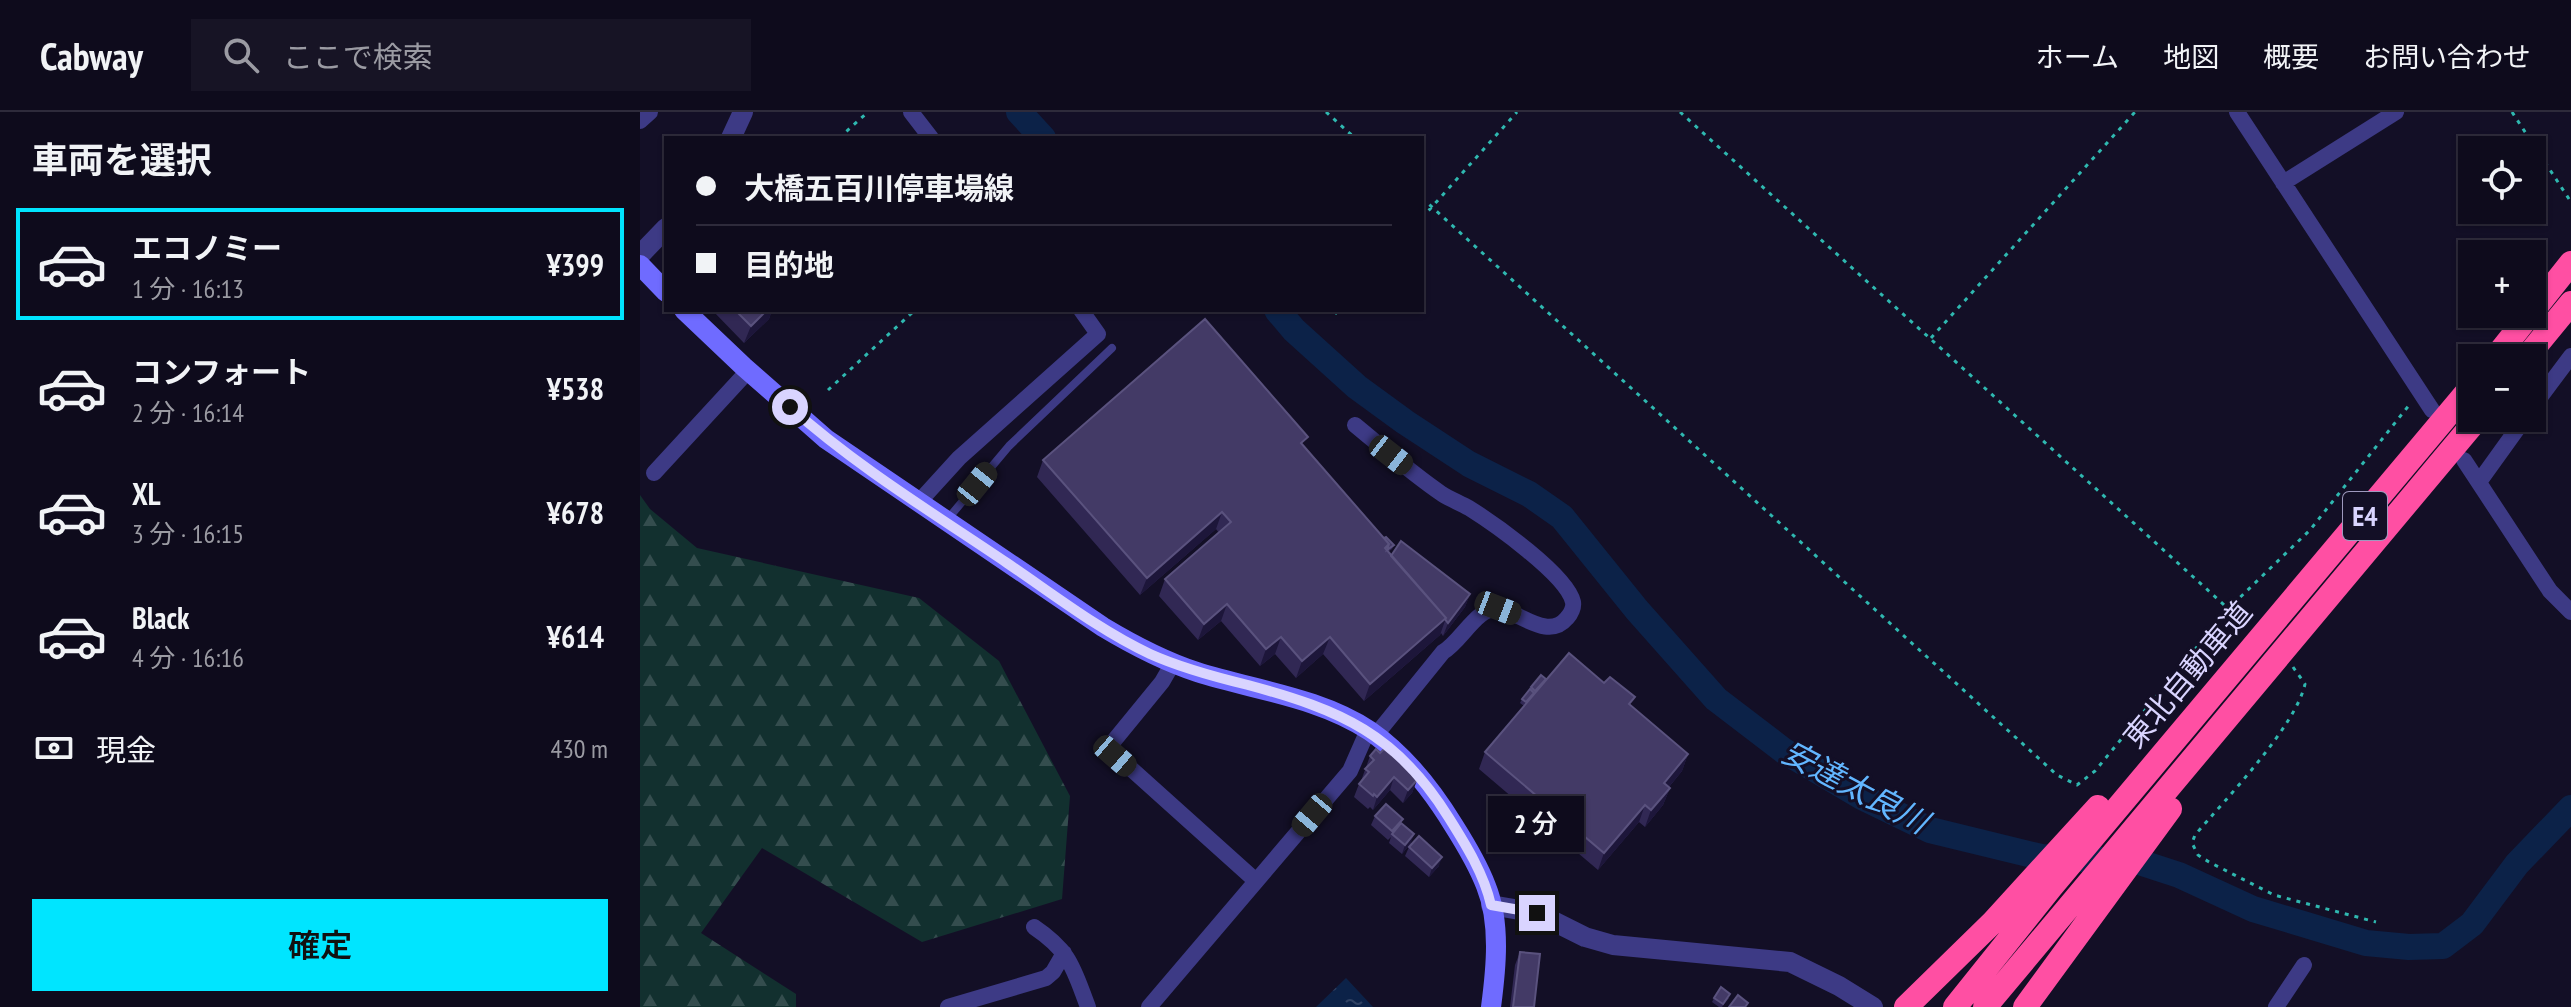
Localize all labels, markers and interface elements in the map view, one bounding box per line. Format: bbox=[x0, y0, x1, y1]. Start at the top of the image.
search box bbox=[191, 19, 751, 91]
text: Cabway bbox=[40, 31, 143, 80]
icon: search bbox=[219, 33, 263, 77]
text: ここで検索 bbox=[283, 37, 433, 76]
text: ホーム bbox=[2036, 38, 2119, 75]
text: 地図 bbox=[2163, 38, 2219, 75]
text: 概要 bbox=[2263, 38, 2319, 75]
text: お問い合わせ bbox=[2363, 38, 2531, 75]
text: 車両を選択 bbox=[32, 136, 212, 183]
map controls bbox=[2458, 136, 2546, 432]
button: locate bbox=[2458, 136, 2546, 224]
text: 大橋五百川停車場線 bbox=[744, 168, 1014, 207]
icon: car bbox=[36, 228, 108, 300]
text: エコノミー bbox=[132, 228, 282, 267]
button: + bbox=[2458, 240, 2546, 328]
text: ¥399 bbox=[547, 245, 604, 284]
text: 目的地 bbox=[744, 245, 834, 284]
text: 1 分 · 16:13 bbox=[132, 272, 244, 305]
button: − bbox=[2458, 344, 2546, 432]
icon: car bbox=[36, 352, 108, 424]
text: コンフォート bbox=[132, 352, 311, 391]
text: ¥538 bbox=[547, 369, 604, 408]
route start bbox=[772, 389, 808, 425]
text: 2 分 · 16:14 bbox=[132, 396, 244, 429]
car bbox=[1365, 431, 1417, 479]
car bbox=[953, 458, 1001, 510]
text: XL bbox=[132, 474, 161, 513]
icon: car bbox=[36, 476, 108, 548]
road number: E4 bbox=[2343, 492, 2387, 540]
text: ¥678 bbox=[547, 493, 604, 532]
text: 3 分 · 16:15 bbox=[132, 517, 244, 550]
car bbox=[1471, 588, 1525, 628]
street label: 東北自動車道 bbox=[2114, 593, 2260, 756]
text: Black bbox=[132, 598, 189, 637]
icon: car bbox=[36, 600, 108, 672]
text: ¥614 bbox=[547, 617, 604, 656]
text: 4 分 · 16:16 bbox=[132, 641, 244, 674]
icon: cash bbox=[32, 726, 76, 770]
text: 現金 bbox=[96, 730, 156, 769]
water label: 安達太良川 bbox=[1775, 730, 1939, 844]
car bbox=[1089, 731, 1141, 781]
text: 430 m bbox=[550, 732, 608, 765]
car bbox=[1287, 789, 1337, 841]
callout: 2 分 bbox=[1489, 797, 1585, 853]
text: 2 分 bbox=[1514, 807, 1558, 840]
route end bbox=[1519, 895, 1555, 931]
button: 確定 bbox=[32, 899, 608, 991]

